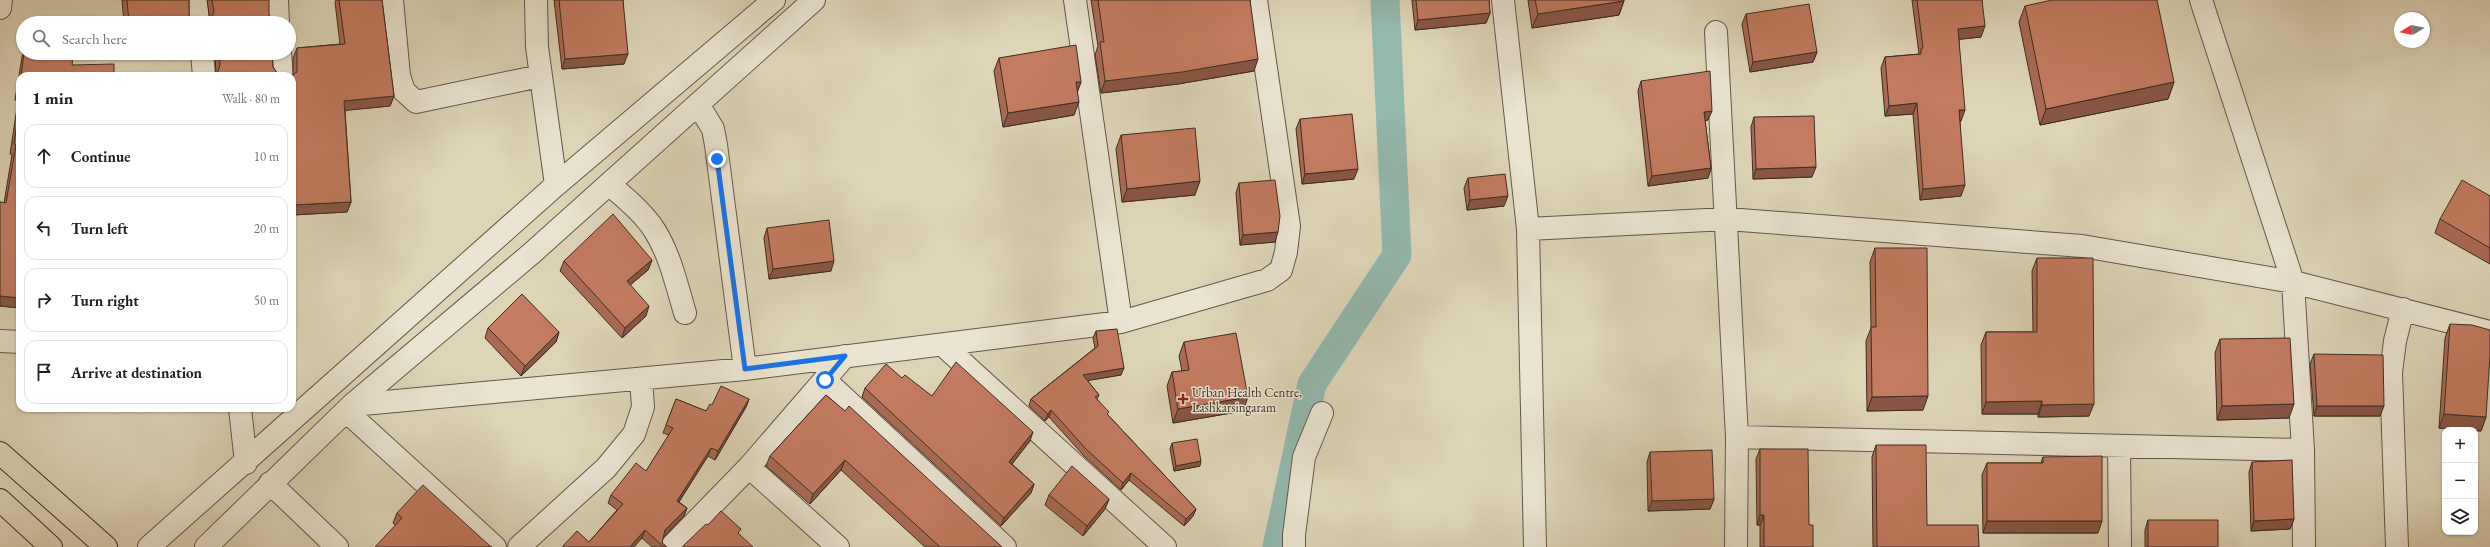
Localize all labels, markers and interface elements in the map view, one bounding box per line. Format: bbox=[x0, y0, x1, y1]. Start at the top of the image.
north arrow bbox=[2394, 12, 2430, 48]
search box bbox=[16, 16, 296, 60]
icon: search bbox=[30, 27, 52, 49]
text: Search here bbox=[62, 29, 127, 48]
text: 1 min bbox=[32, 87, 73, 109]
text: Walk · 80 m bbox=[222, 90, 280, 107]
icon: ahead bbox=[33, 145, 55, 167]
text: Continue bbox=[71, 147, 131, 166]
text: 10 m bbox=[254, 148, 279, 165]
route end bbox=[708, 150, 726, 168]
icon: left bbox=[33, 217, 55, 239]
text: Turn left bbox=[71, 219, 128, 238]
text: 20 m bbox=[254, 220, 279, 237]
icon: right bbox=[33, 289, 55, 311]
text: Turn right bbox=[71, 291, 139, 310]
text: 50 m bbox=[254, 292, 279, 309]
icon: arrive bbox=[33, 361, 55, 383]
text: Arrive at destination bbox=[71, 363, 202, 382]
route start bbox=[816, 371, 834, 389]
place label: Urban Health Centre, Lashkarsingaram bbox=[1192, 384, 1302, 416]
marker: Urban Health Centre, Lashkarsingaram bbox=[1177, 393, 1189, 405]
map controls bbox=[2442, 427, 2478, 535]
button: + bbox=[2442, 427, 2478, 463]
button: − bbox=[2442, 463, 2478, 499]
button: layers bbox=[2442, 499, 2478, 535]

